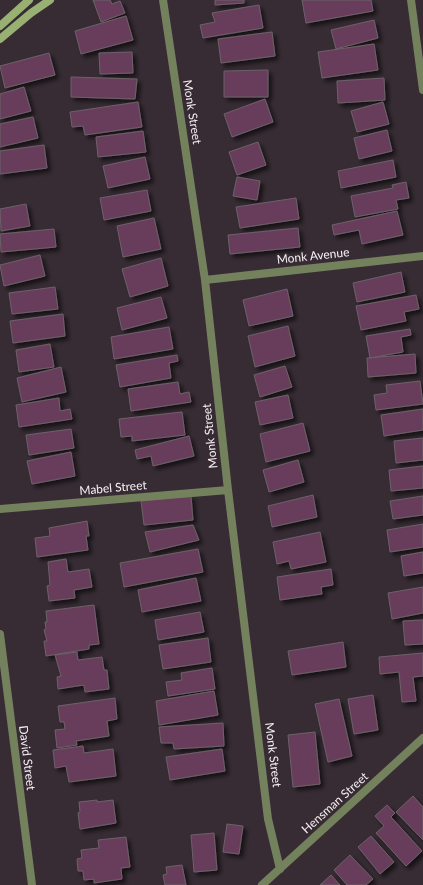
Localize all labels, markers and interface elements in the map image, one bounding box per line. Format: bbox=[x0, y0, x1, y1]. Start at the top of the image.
street label: Monk Street bbox=[180, 79, 205, 146]
street label: Monk Avenue bbox=[276, 244, 350, 267]
street label: Monk Street bbox=[199, 402, 220, 469]
street label: Mabel Street bbox=[79, 477, 148, 498]
street label: Monk Street bbox=[262, 722, 285, 789]
street label: David Street bbox=[16, 725, 39, 792]
street label: Hensman Street bbox=[298, 768, 372, 836]

